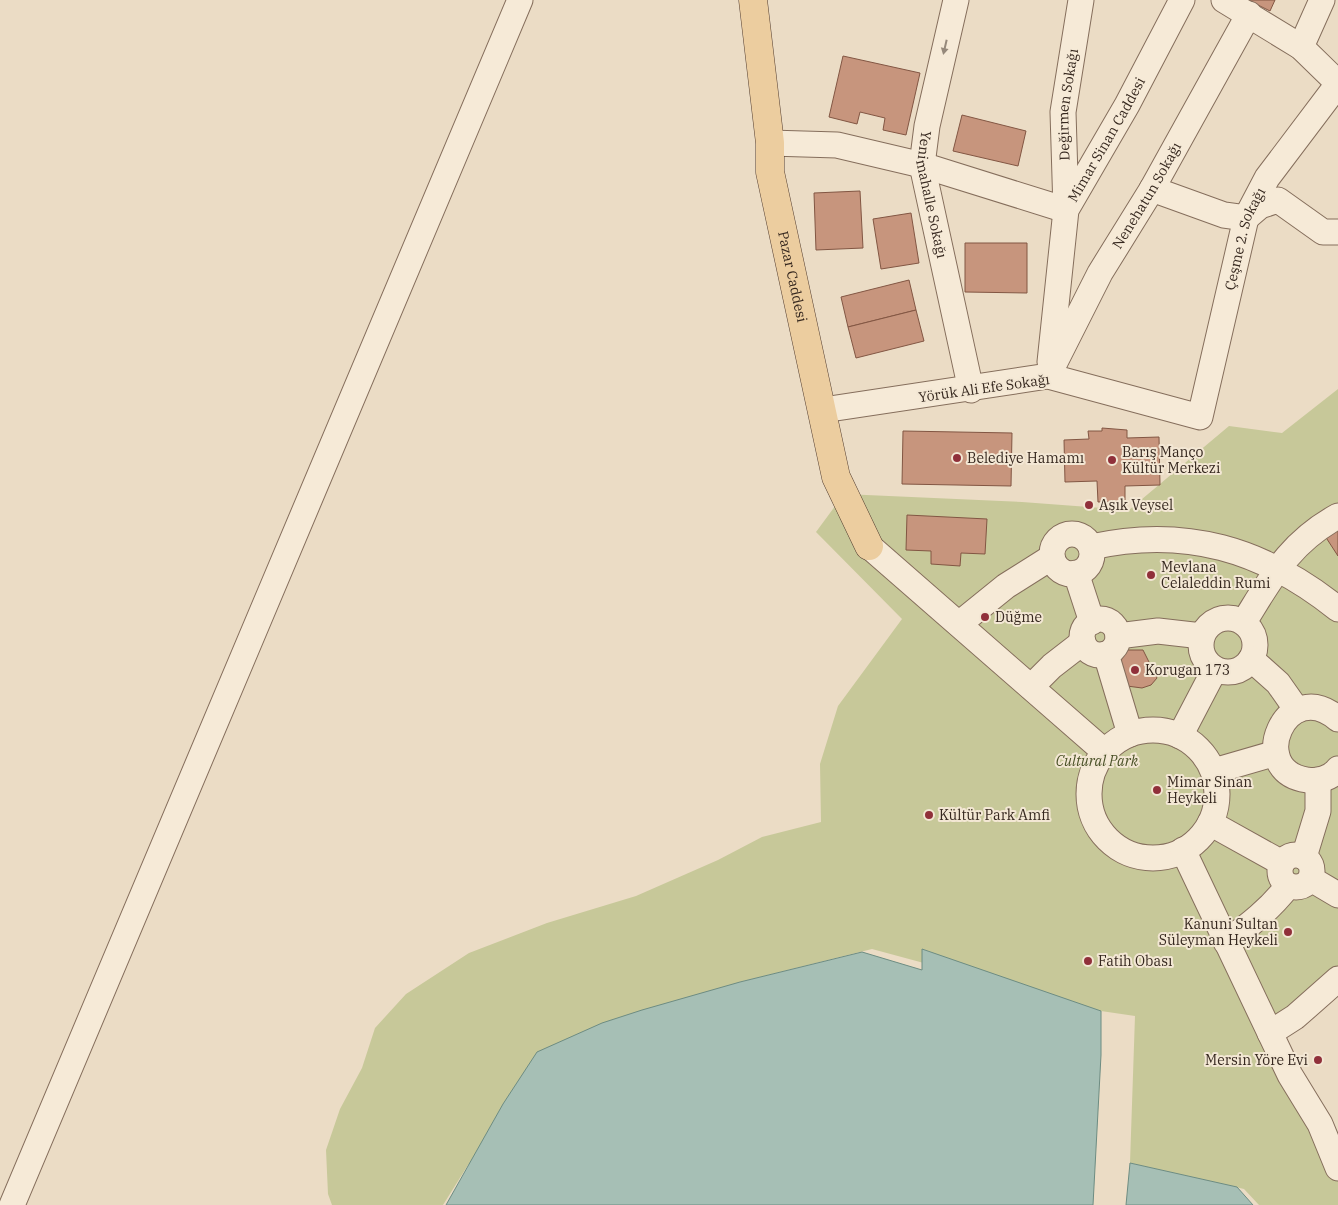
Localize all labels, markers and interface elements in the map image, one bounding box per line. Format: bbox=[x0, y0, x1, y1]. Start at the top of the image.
one-way arrow bbox=[941, 40, 949, 55]
street label: Değirmen Sokağı bbox=[1054, 47, 1082, 161]
street label: Mimar Sinan Caddesi bbox=[1064, 74, 1149, 205]
street label: Yenimahalle Sokağı bbox=[912, 130, 951, 260]
street label: Nenehatun Sokağı bbox=[1108, 139, 1185, 252]
street label: Çeşme 2. Sokağı bbox=[1221, 184, 1269, 292]
street label: Pazar Caddesi bbox=[774, 229, 811, 324]
street label: Yörük Ali Efe Sokağı bbox=[917, 370, 1051, 406]
place label: Barış Manço Kültür Merkezi bbox=[1122, 443, 1220, 477]
place label: Belediye Hamamı bbox=[967, 449, 1084, 467]
marker: Belediye Hamamı bbox=[951, 452, 963, 464]
marker: Barış Manço Kültür Merkezi bbox=[1106, 454, 1118, 466]
place label: Aşık Veysel bbox=[1099, 496, 1173, 514]
marker: Aşık Veysel bbox=[1083, 499, 1095, 511]
place label: Mevlana Celaleddin Rumi bbox=[1161, 558, 1271, 592]
marker: Mevlana Celaleddin Rumi bbox=[1145, 569, 1157, 581]
place label: Düğme bbox=[995, 608, 1042, 626]
marker: Düğme bbox=[979, 611, 991, 623]
place label: Korugan 173 bbox=[1145, 661, 1230, 679]
marker: Korugan 173 bbox=[1129, 664, 1141, 676]
park label: Cultural Park bbox=[1056, 752, 1139, 770]
place label: Mimar Sinan Heykeli bbox=[1167, 773, 1252, 807]
marker: Mimar Sinan Heykeli bbox=[1151, 784, 1163, 796]
place label: Kültür Park Amfi bbox=[939, 806, 1050, 824]
marker: Kültür Park Amfi bbox=[923, 809, 935, 821]
place label: Kanuni Sultan Süleyman Heykeli bbox=[1159, 915, 1278, 949]
marker: Kanuni Sultan Süleyman Heykeli bbox=[1282, 926, 1294, 938]
place label: Fatih Obası bbox=[1098, 952, 1172, 970]
marker: Fatih Obası bbox=[1082, 955, 1094, 967]
place label: Mersin Yöre Evi bbox=[1205, 1051, 1308, 1069]
marker: Mersin Yöre Evi bbox=[1312, 1054, 1324, 1066]

